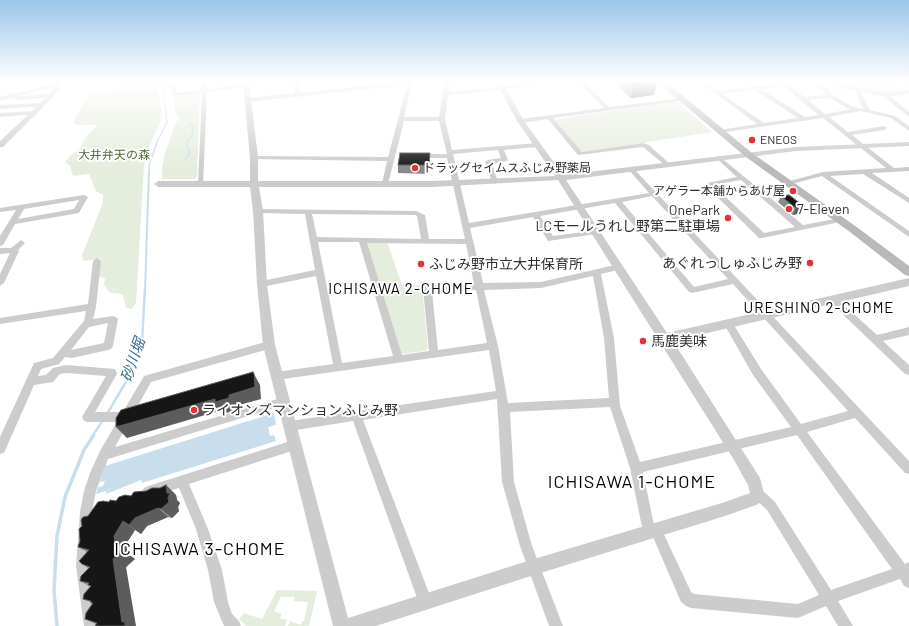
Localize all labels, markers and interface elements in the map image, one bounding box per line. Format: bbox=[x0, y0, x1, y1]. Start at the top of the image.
place label: ENEOS bbox=[760, 133, 797, 147]
marker: ENEOS bbox=[747, 135, 757, 145]
park label: 大井弁天の森 bbox=[78, 148, 150, 162]
place label: ドラッグセイムスふじみ野薬局 bbox=[423, 161, 591, 175]
marker: ドラッグセイムスふじみ野薬局 bbox=[410, 163, 420, 173]
place label: アゲラー本舗からあげ屋 bbox=[653, 184, 785, 198]
marker: アゲラー本舗からあげ屋 bbox=[788, 186, 798, 196]
place label: 7-Eleven bbox=[797, 201, 850, 217]
place label: OnePark LCモールうれし野第二駐車場 bbox=[536, 202, 720, 234]
marker: 7-Eleven bbox=[784, 204, 794, 214]
marker: OnePark LCモールうれし野第二駐車場 bbox=[723, 213, 733, 223]
place label: あぐれっしゅふじみ野 bbox=[662, 255, 802, 271]
place label: ふじみ野市立大井保育所 bbox=[429, 256, 583, 272]
marker: あぐれっしゅふじみ野 bbox=[805, 258, 815, 268]
marker: ふじみ野市立大井保育所 bbox=[416, 259, 426, 269]
district label: ICHISAWA 2-CHOME bbox=[328, 280, 474, 298]
district label: URESHINO 2-CHOME bbox=[744, 299, 894, 317]
place label: 馬鹿美味 bbox=[651, 333, 707, 349]
water label: 砂川堀 bbox=[117, 336, 149, 384]
marker: 馬鹿美味 bbox=[638, 336, 648, 346]
place label: ライオンズマンションふじみ野 bbox=[202, 402, 398, 418]
marker: ライオンズマンションふじみ野 bbox=[189, 405, 199, 415]
district label: ICHISAWA 1-CHOME bbox=[548, 471, 716, 493]
district label: ICHISAWA 3-CHOME bbox=[114, 538, 286, 560]

